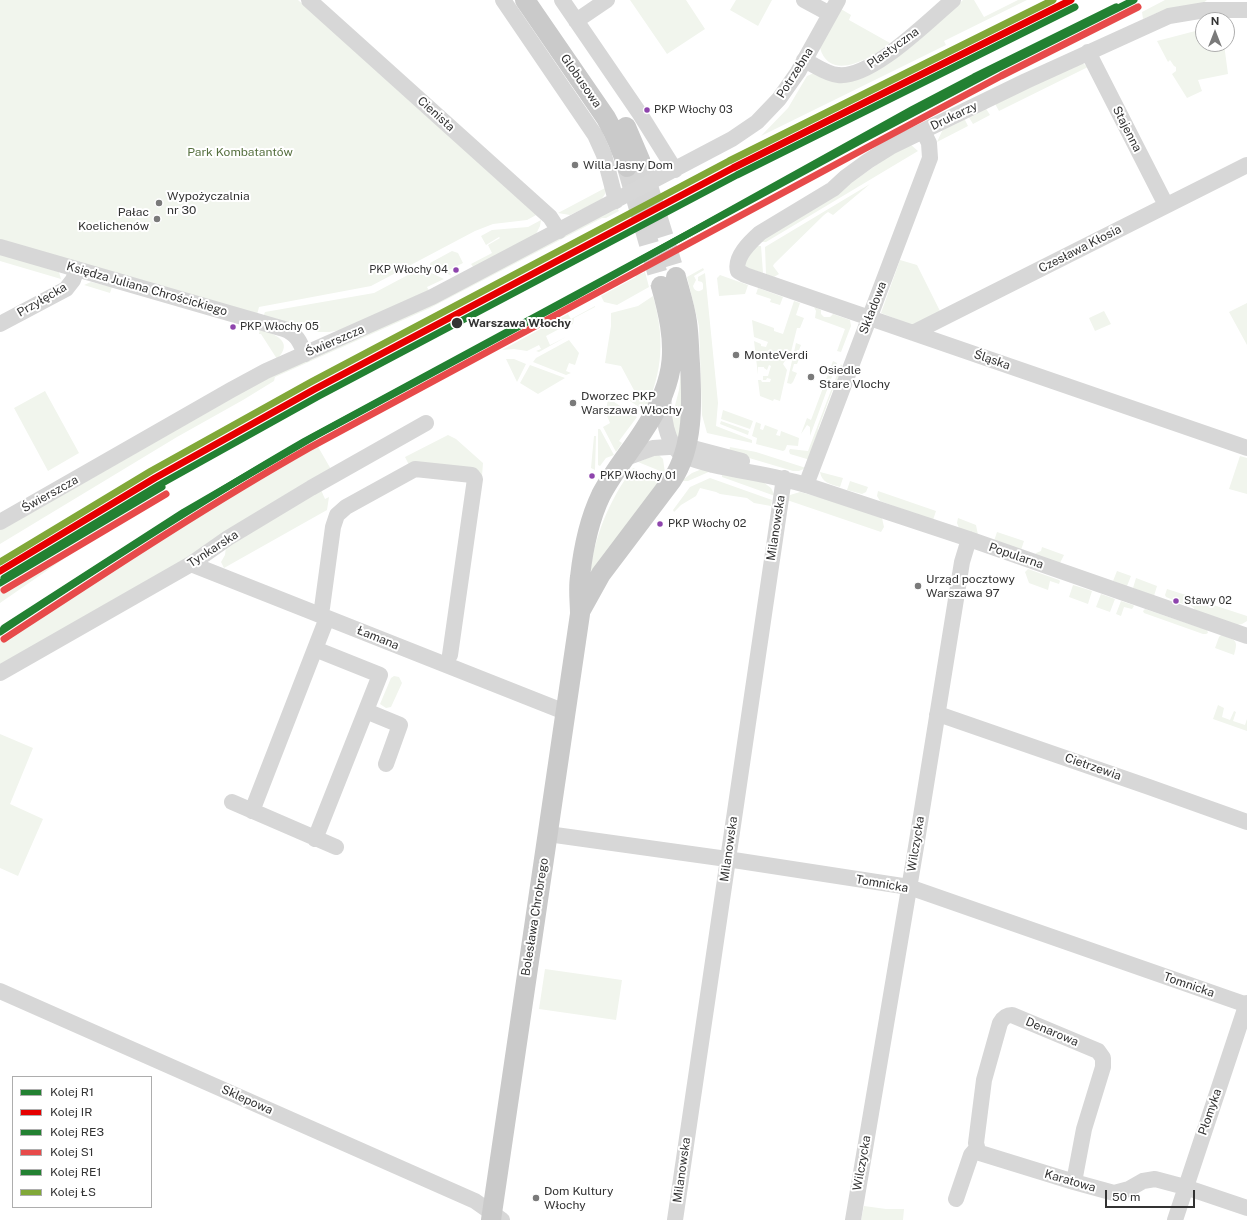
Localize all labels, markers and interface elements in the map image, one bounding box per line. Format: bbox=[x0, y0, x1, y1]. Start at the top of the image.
north arrow bbox=[1195, 12, 1235, 52]
text: N bbox=[1211, 15, 1219, 27]
street label: Plastyczna bbox=[864, 24, 922, 72]
street label: Potrzebna bbox=[774, 45, 816, 101]
street label: Globusowa bbox=[557, 52, 605, 110]
street label: Cienista bbox=[414, 94, 458, 134]
street label: Drukarzy bbox=[928, 99, 980, 133]
place label: PKP Włochy 03 bbox=[654, 103, 733, 117]
street label: Stajenna bbox=[1109, 104, 1145, 154]
marker: PKP Włochy 03 bbox=[642, 105, 652, 115]
park label: Park Kombatantów bbox=[187, 145, 293, 159]
place label: Willa Jasny Dom bbox=[583, 158, 673, 172]
marker: Willa Jasny Dom bbox=[570, 160, 580, 170]
place label: Wypożyczalnia nr 30 bbox=[167, 189, 250, 217]
marker: Wypożyczalnia nr 30 bbox=[154, 198, 164, 208]
place label: Pałac Koelichenów bbox=[78, 205, 149, 233]
marker: Pałac Koelichenów bbox=[152, 214, 162, 224]
street label: Czesława Kłosia bbox=[1036, 222, 1124, 276]
street label: Księdza Juliana Chrościckiego bbox=[65, 259, 229, 319]
place label: PKP Włochy 04 bbox=[369, 263, 448, 277]
marker: PKP Włochy 04 bbox=[451, 265, 461, 275]
street label: Przyłęcka bbox=[15, 280, 69, 320]
street label: Składowa bbox=[856, 280, 890, 336]
marker: Warszawa Włochy bbox=[450, 316, 464, 330]
place label: Warszawa Włochy bbox=[468, 316, 571, 330]
place label: PKP Włochy 05 bbox=[240, 320, 319, 334]
marker: PKP Włochy 05 bbox=[228, 322, 238, 332]
street label: Świerszcza bbox=[303, 322, 367, 360]
street label: Śląska bbox=[972, 347, 1012, 373]
place label: MonteVerdi bbox=[744, 348, 808, 362]
marker: MonteVerdi bbox=[731, 350, 741, 360]
place label: Osiedle Stare Vlochy bbox=[819, 363, 890, 391]
marker: Osiedle Stare Vlochy bbox=[806, 372, 816, 382]
place label: Dworzec PKP Warszawa Włochy bbox=[581, 389, 682, 417]
marker: Dworzec PKP Warszawa Włochy bbox=[568, 398, 578, 408]
place label: PKP Włochy 01 bbox=[600, 469, 676, 483]
marker: PKP Włochy 01 bbox=[587, 471, 597, 481]
street label: Świerszcza bbox=[19, 473, 81, 515]
street label: Milanowska bbox=[764, 494, 788, 562]
place label: PKP Włochy 02 bbox=[668, 517, 746, 531]
marker: PKP Włochy 02 bbox=[655, 519, 665, 529]
street label: Tynkarska bbox=[185, 527, 241, 571]
street label: Popularna bbox=[987, 540, 1045, 572]
place label: Urząd pocztowy Warszawa 97 bbox=[926, 572, 1015, 600]
marker: Urząd pocztowy Warszawa 97 bbox=[913, 581, 923, 591]
place label: Stawy 02 bbox=[1184, 594, 1232, 608]
marker: Stawy 02 bbox=[1171, 596, 1181, 606]
street label: Łamana bbox=[355, 623, 401, 653]
street label: Cietrzewia bbox=[1063, 751, 1123, 783]
street label: Milanowska bbox=[717, 815, 741, 883]
street label: Wilczycka bbox=[905, 815, 927, 873]
street label: Bolesława Chrobrego bbox=[519, 857, 551, 977]
street label: Tomnicka bbox=[855, 872, 909, 896]
street label: Tomnicka bbox=[1162, 970, 1216, 1000]
street label: Denarowa bbox=[1023, 1014, 1081, 1050]
legend bbox=[12, 1076, 152, 1208]
street label: Sklepowa bbox=[219, 1082, 275, 1118]
text: Kolej R1 bbox=[50, 1085, 94, 1099]
street label: Płomyka bbox=[1195, 1087, 1225, 1137]
text: Kolej IR bbox=[50, 1105, 92, 1119]
text: Kolej RE3 bbox=[50, 1125, 104, 1139]
street label: Wilczycka bbox=[850, 1134, 874, 1192]
street label: Milanowska bbox=[670, 1136, 694, 1204]
text: Kolej S1 bbox=[50, 1145, 94, 1159]
text: Kolej RE1 bbox=[50, 1165, 101, 1179]
street label: Karatowa bbox=[1043, 1167, 1097, 1195]
scale bar bbox=[1107, 1182, 1197, 1208]
place label: Dom Kultury Włochy bbox=[544, 1184, 613, 1212]
text: Kolej ŁS bbox=[50, 1185, 96, 1199]
text: 50 m bbox=[1112, 1190, 1140, 1204]
marker: Dom Kultury Włochy bbox=[531, 1193, 541, 1203]

